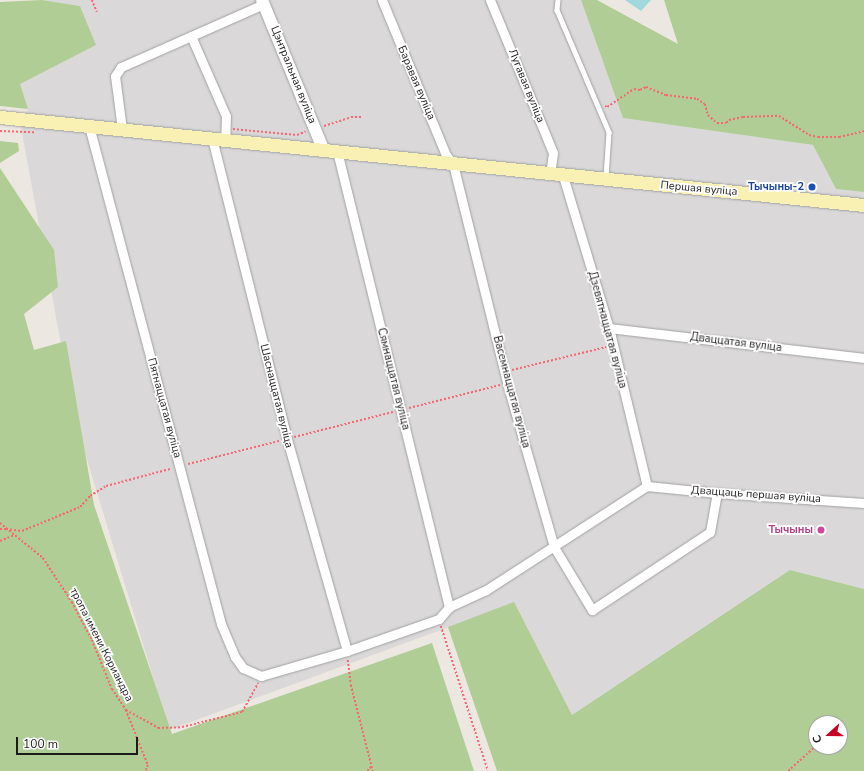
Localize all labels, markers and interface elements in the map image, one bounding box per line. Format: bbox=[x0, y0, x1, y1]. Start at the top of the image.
street label: Цэнтральная вуліца bbox=[267, 24, 319, 126]
street label: Баравая вуліца bbox=[394, 44, 438, 122]
street label: Лугавая вуліца bbox=[505, 47, 547, 125]
street label: Першая вуліца bbox=[660, 179, 738, 199]
place label: Тычыны-2 bbox=[748, 180, 804, 194]
marker: Тычыны-2 bbox=[807, 182, 817, 192]
street label: Дзевятнаццатая вуліца bbox=[585, 270, 629, 390]
street label: Сямнаццатая вуліца bbox=[374, 327, 412, 431]
street label: Дваццатая вуліца bbox=[689, 331, 783, 355]
street label: Васемнаццатая вуліца bbox=[490, 334, 532, 450]
street label: Шаснаццатая вуліца bbox=[257, 343, 295, 449]
street label: Пятнаццатая вуліца bbox=[144, 356, 184, 460]
street label: Дваццаць першая вуліца bbox=[691, 484, 821, 506]
place label: Тычыны bbox=[768, 523, 813, 537]
marker: Тычыны bbox=[816, 525, 826, 535]
street label: тропа имени Кориандра bbox=[67, 586, 135, 704]
north arrow bbox=[808, 715, 848, 755]
scale bar bbox=[18, 729, 140, 755]
text: С bbox=[809, 733, 826, 745]
text: 100 m bbox=[23, 736, 58, 752]

